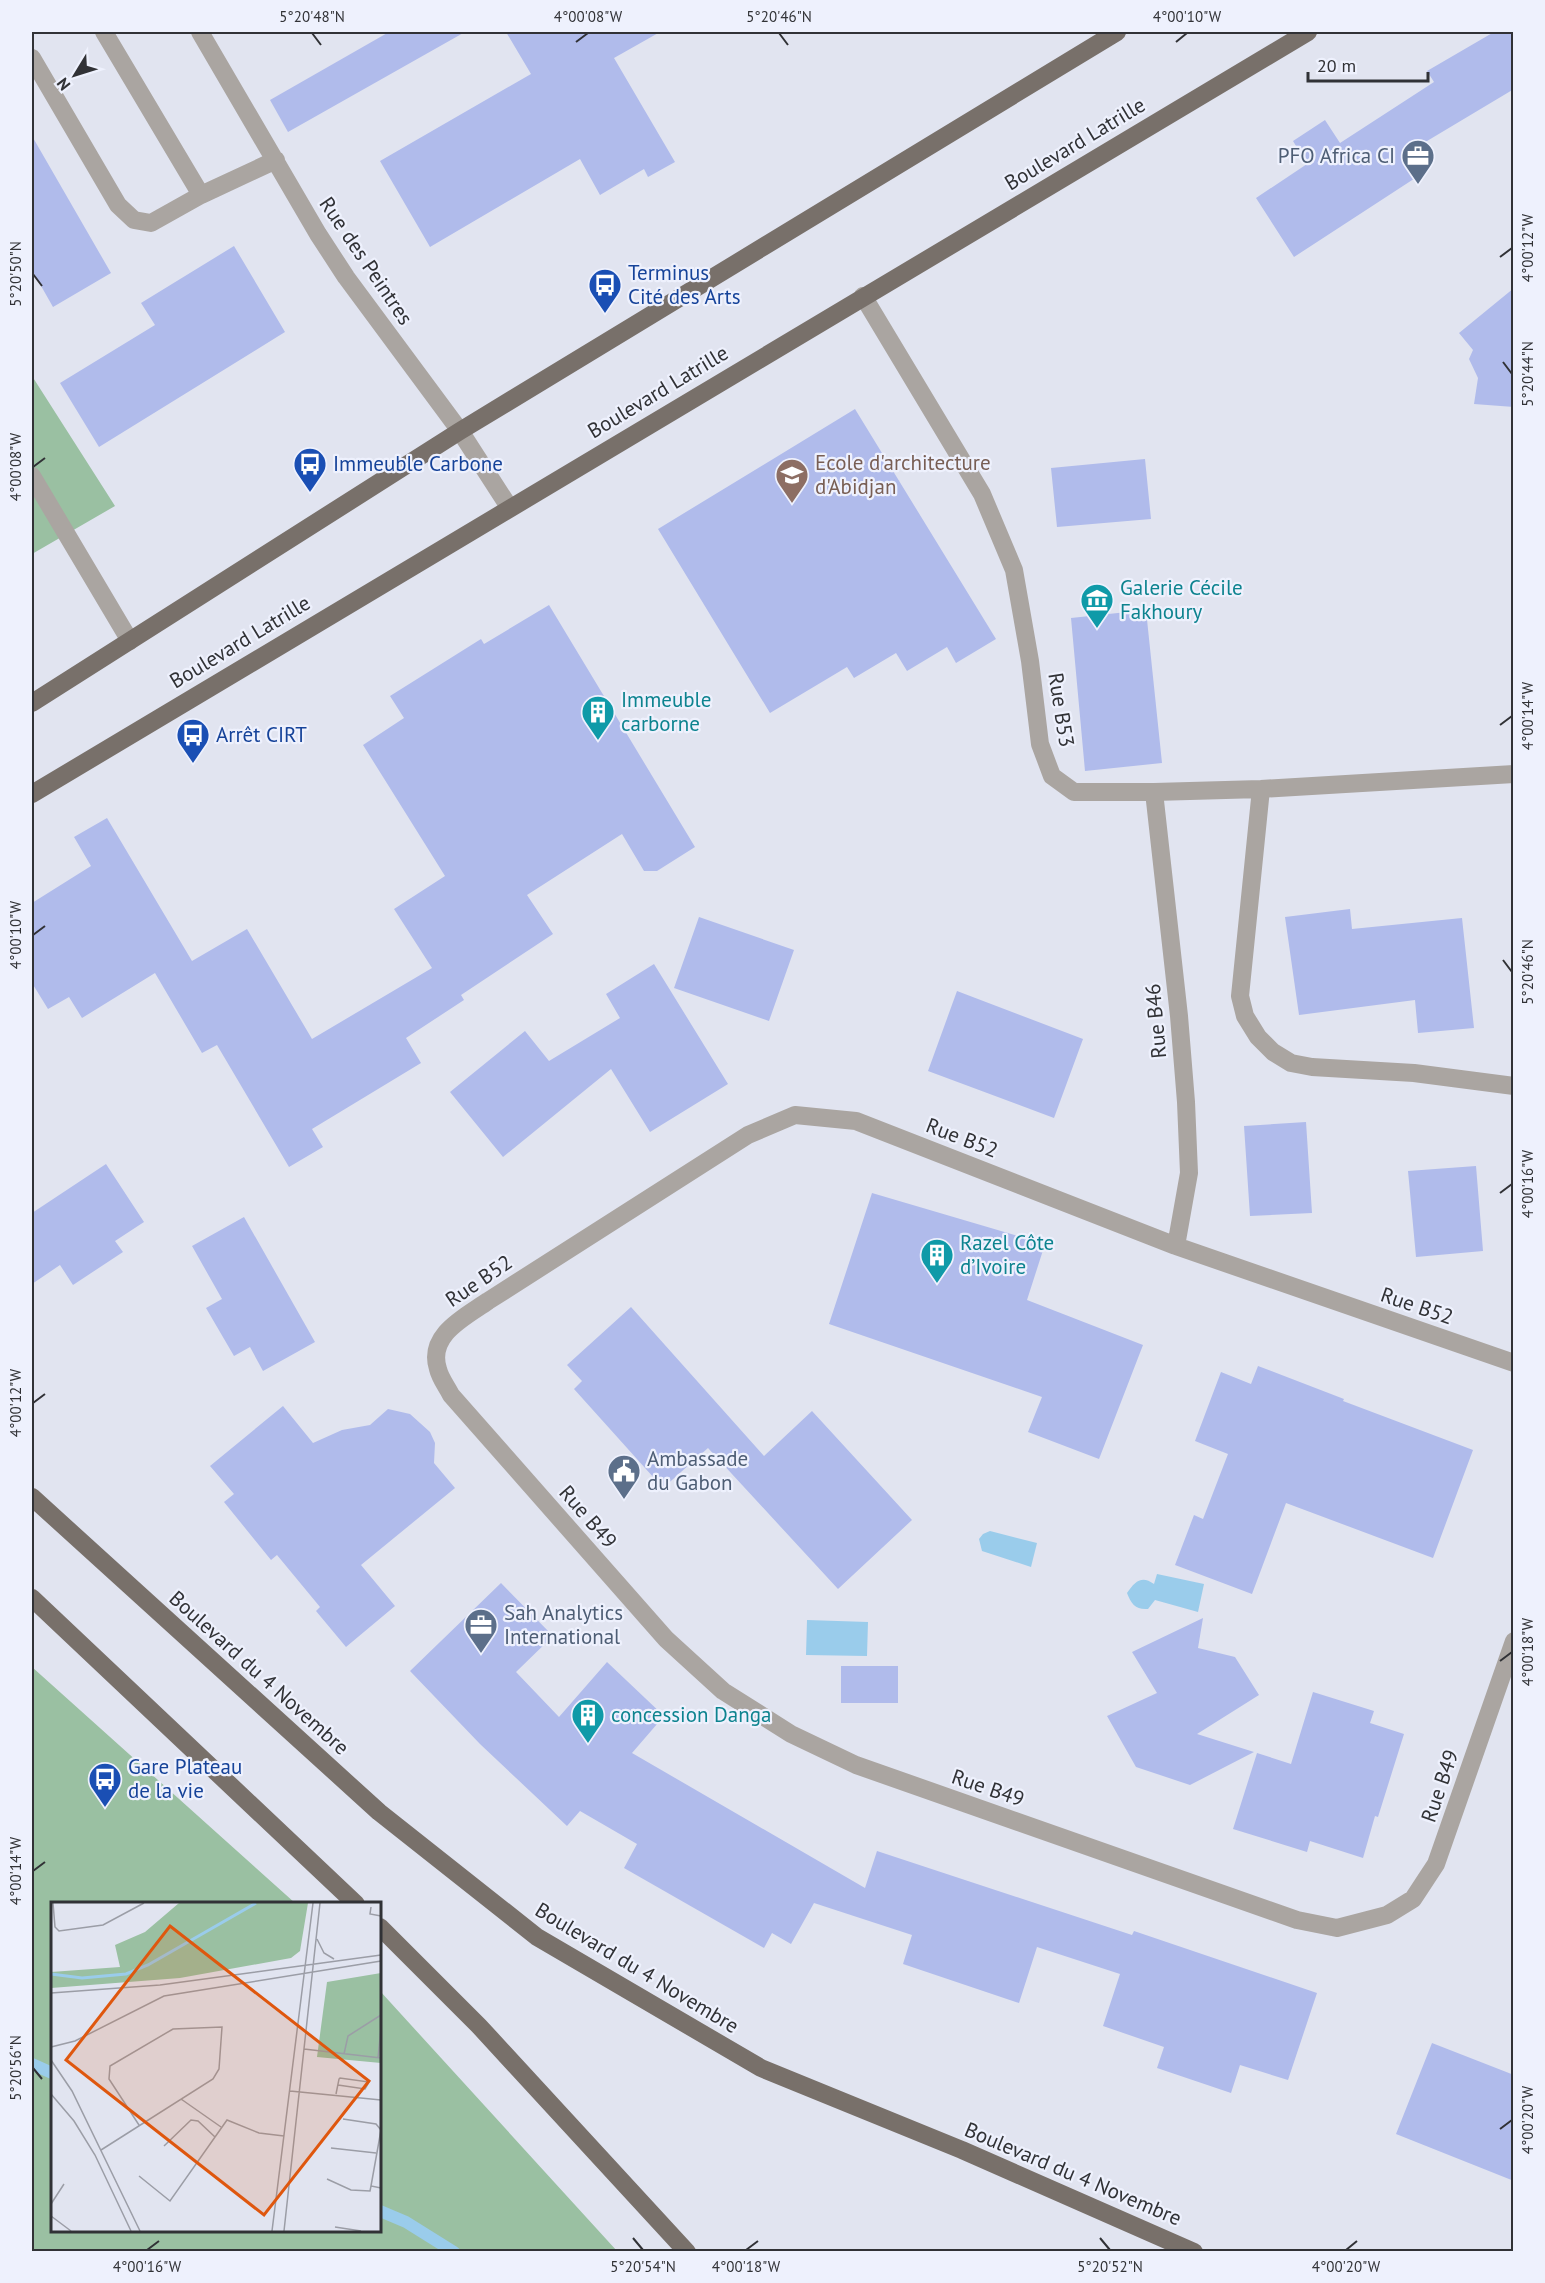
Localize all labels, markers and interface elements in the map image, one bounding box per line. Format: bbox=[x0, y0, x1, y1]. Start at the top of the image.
text: 5°20'48"N bbox=[279, 7, 345, 26]
text: 4°00'08"W bbox=[554, 7, 623, 26]
text: 5°20'46"N bbox=[746, 7, 812, 26]
text: 4°00'10"W bbox=[1153, 7, 1222, 26]
north arrow bbox=[45, 45, 105, 105]
scale bar bbox=[1308, 45, 1428, 83]
text: 20 m bbox=[1317, 54, 1356, 77]
text: N bbox=[52, 74, 74, 95]
street label: Boulevard Latrille bbox=[999, 91, 1150, 196]
office icon: PFO Africa CI bbox=[1400, 138, 1436, 185]
place label: PFO Africa CI bbox=[1278, 142, 1395, 169]
street label: Rue des Peintres bbox=[314, 191, 419, 330]
text: 4°00'12"W bbox=[1518, 213, 1537, 282]
text: 5°20'50"N bbox=[6, 241, 25, 307]
place label: Terminus Cité des Arts bbox=[628, 259, 741, 310]
bus stop icon: Terminus Cité des Arts bbox=[587, 267, 623, 314]
street label: Boulevard Latrille bbox=[582, 339, 733, 444]
text: 5°20'44"N bbox=[1518, 341, 1537, 407]
text: 4°00'08"W bbox=[6, 432, 25, 501]
bus stop icon: Immeuble Carbone bbox=[292, 446, 328, 493]
place label: Ecole d'architecture d'Abidjan bbox=[815, 449, 991, 500]
place label: Immeuble Carbone bbox=[333, 450, 503, 477]
school or university icon: Ecole d'architecture d'Abidjan bbox=[774, 457, 810, 504]
place label: Galerie Cécile Fakhoury bbox=[1120, 574, 1243, 625]
museum icon: Galerie Cécile Fakhoury bbox=[1079, 582, 1115, 629]
street label: Boulevard Latrille bbox=[164, 589, 315, 694]
street label: Rue B53 bbox=[1042, 671, 1081, 749]
text: 4°00'14"W bbox=[1518, 681, 1537, 750]
place label: Immeuble carborne bbox=[621, 686, 711, 737]
building icon: Immeuble carborne bbox=[580, 694, 616, 741]
bus stop icon: Arrêt CIRT bbox=[175, 717, 211, 764]
place label: Arrêt CIRT bbox=[216, 721, 307, 748]
text: 4°00'10"W bbox=[6, 900, 25, 969]
text: 5°20'46"N bbox=[1518, 939, 1537, 1005]
street label: Rue B46 bbox=[1139, 982, 1172, 1060]
street label: Rue B52 bbox=[922, 1111, 1002, 1164]
text: 4°00'16"W bbox=[1518, 1149, 1537, 1218]
place label: Razel Côte d’Ivoire bbox=[960, 1229, 1054, 1280]
building icon: Razel Côte d’Ivoire bbox=[919, 1237, 955, 1284]
street label: Rue B52 bbox=[440, 1248, 517, 1313]
street label: Rue B52 bbox=[1377, 1281, 1457, 1331]
text: 4°00'12"W bbox=[6, 1368, 25, 1437]
place label: Ambassade du Gabon bbox=[647, 1445, 748, 1496]
public building icon: Ambassade du Gabon bbox=[606, 1453, 642, 1500]
street label: Rue B49 bbox=[554, 1479, 623, 1554]
street label: Boulevard du 4 Novembre bbox=[164, 1585, 355, 1761]
place label: Sah Analytics International bbox=[504, 1599, 623, 1650]
office icon: Sah Analytics International bbox=[463, 1607, 499, 1654]
text: 4°00'18"W bbox=[1518, 1617, 1537, 1686]
building icon: concession Danga bbox=[570, 1697, 606, 1744]
place label: concession Danga bbox=[611, 1701, 771, 1728]
street label: Rue B49 bbox=[1415, 1746, 1465, 1826]
place label: Gare Plateau de la vie bbox=[128, 1753, 242, 1804]
bus stop icon: Gare Plateau de la vie bbox=[87, 1761, 123, 1808]
street label: Rue B49 bbox=[948, 1763, 1028, 1813]
text: 4°00'14"W bbox=[6, 1836, 25, 1905]
street label: Boulevard du 4 Novembre bbox=[530, 1896, 744, 2039]
inset map bbox=[51, 1902, 381, 2232]
text: 5°20'56"N bbox=[6, 2035, 25, 2101]
text: 4°00'20"W bbox=[1518, 2085, 1537, 2154]
street label: Boulevard du 4 Novembre bbox=[961, 2116, 1186, 2231]
text: 4°00'16"W bbox=[113, 2257, 182, 2276]
text: 5°20'54"N bbox=[610, 2257, 676, 2276]
text: 4°00'18"W bbox=[712, 2257, 781, 2276]
text: 5°20'52"N bbox=[1077, 2257, 1143, 2276]
text: 4°00'20"W bbox=[1312, 2257, 1381, 2276]

